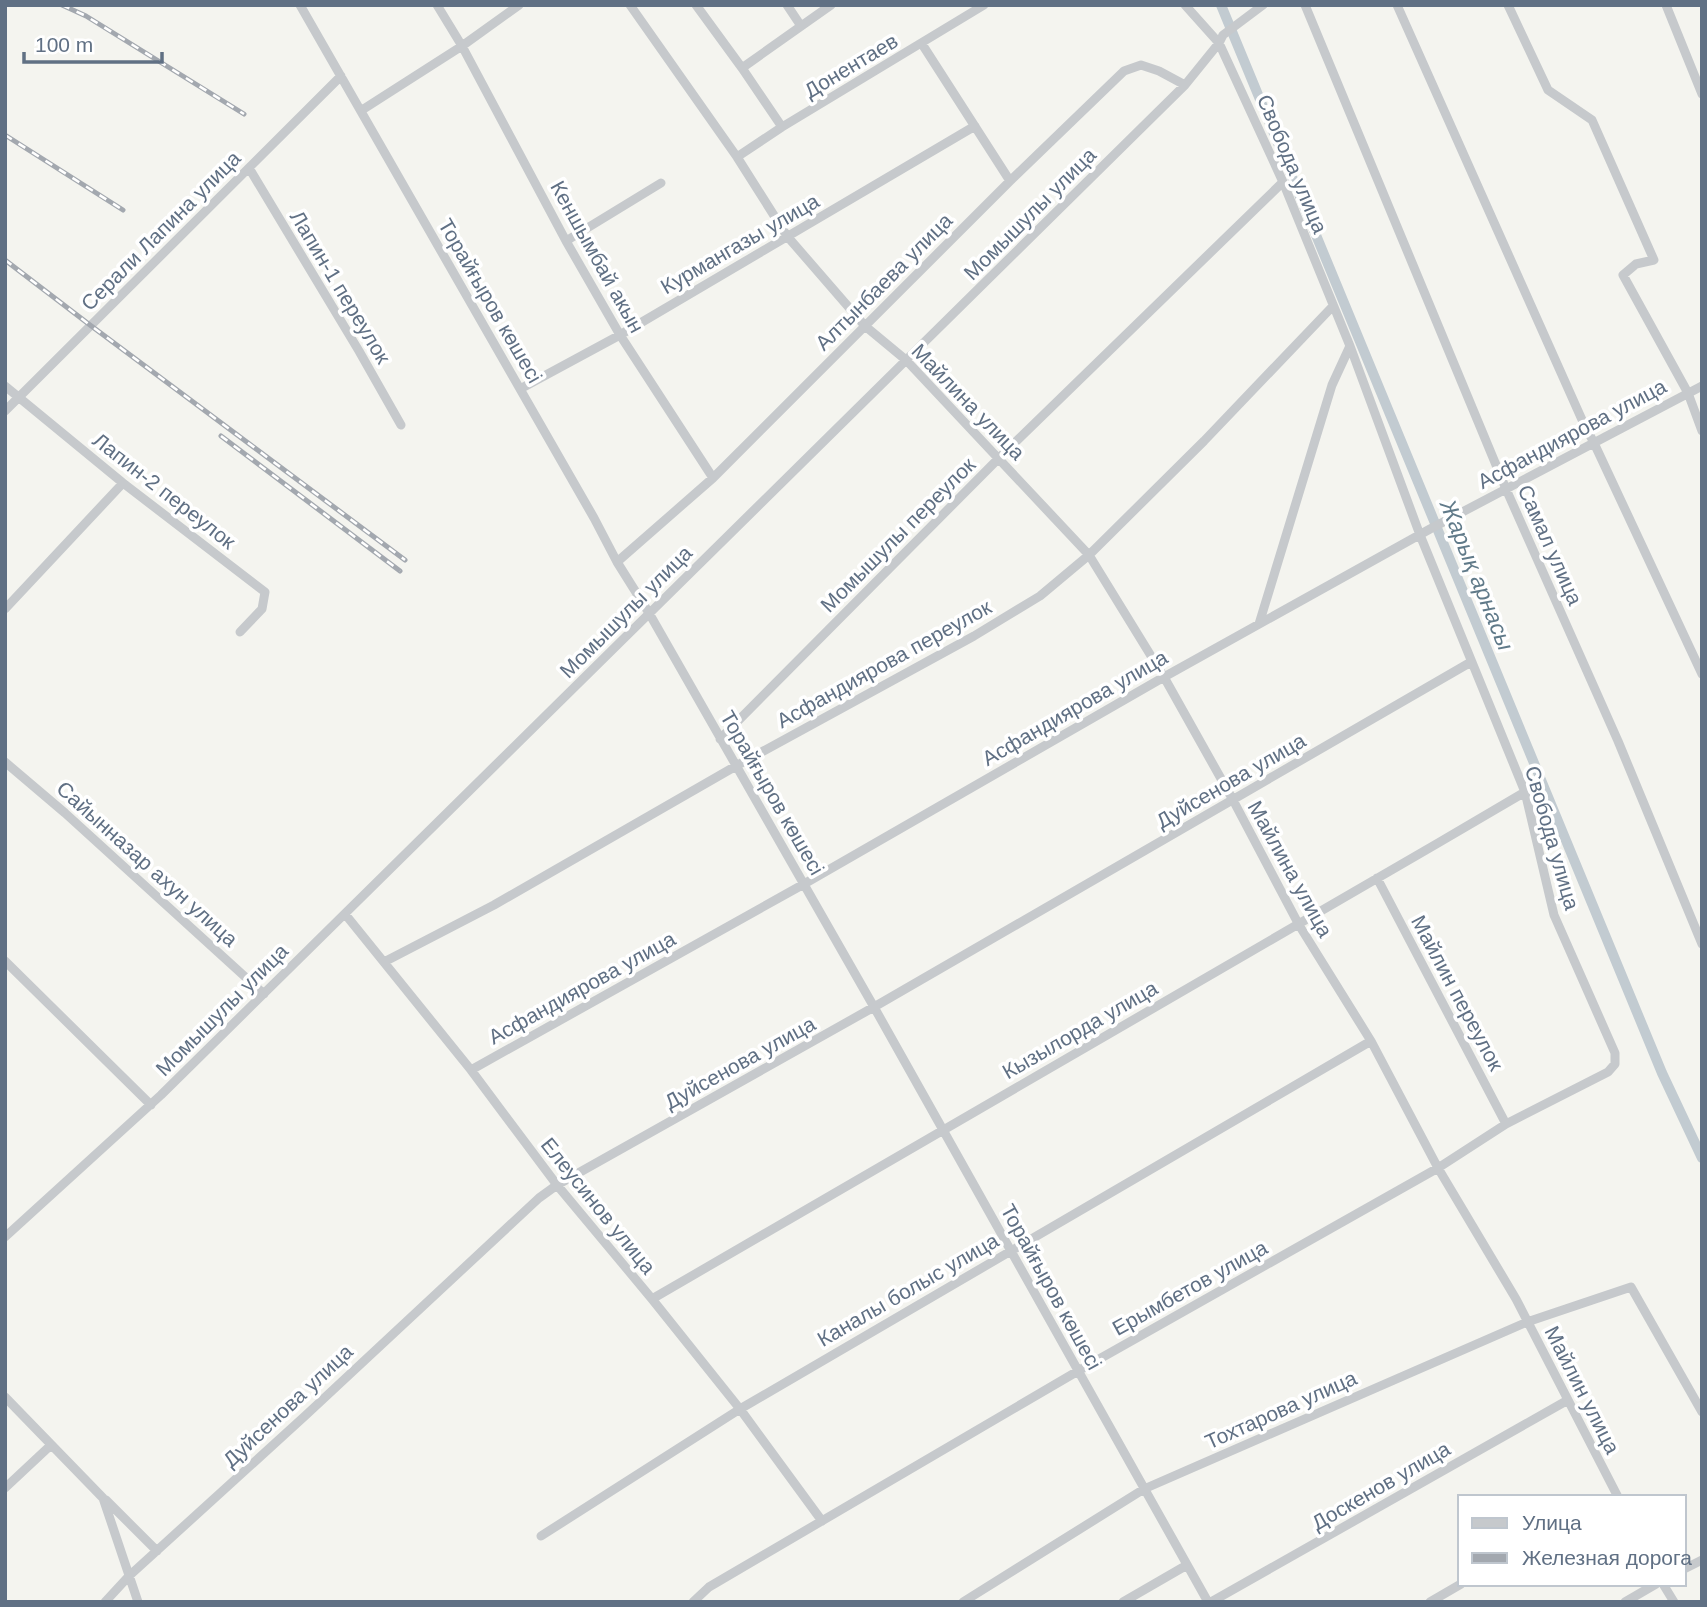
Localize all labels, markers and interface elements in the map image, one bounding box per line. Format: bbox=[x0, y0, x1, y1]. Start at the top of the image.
scale bar bbox=[24, 21, 163, 65]
street label: Донентаев bbox=[800, 29, 902, 102]
text: 100 m bbox=[35, 33, 93, 56]
street label: Свобода улица bbox=[1253, 91, 1332, 237]
street label: Момышулы улица bbox=[959, 143, 1100, 284]
street label: Серали Лапина улица bbox=[76, 146, 245, 315]
street label: Кеншымбай акын bbox=[546, 177, 649, 337]
street label: Курмангазы улица bbox=[657, 189, 823, 298]
street label: Лапин-1 переулок bbox=[286, 206, 396, 368]
street label: Алтынбаева улица bbox=[811, 208, 957, 355]
street label: Торайғыров көшесі bbox=[434, 215, 547, 387]
street label: Майлина улица bbox=[907, 339, 1030, 465]
street label: Асфандиярова улица bbox=[1474, 374, 1670, 493]
street label: Лапин-2 переулок bbox=[89, 428, 241, 554]
street label: Момышулы переулок bbox=[816, 452, 980, 617]
street label: Самал улица bbox=[1514, 481, 1587, 609]
water label: Жарық арнасы bbox=[1435, 495, 1519, 654]
street label: Момышулы улица bbox=[555, 541, 696, 682]
street label: Асфандиярова переулок bbox=[772, 595, 996, 732]
street label: Асфандиярова улица bbox=[978, 645, 1172, 770]
street label: Торайғыров көшесі bbox=[716, 707, 829, 879]
street label: Дуйсенова улица bbox=[1152, 728, 1310, 833]
street label: Свобода улица bbox=[1521, 763, 1584, 913]
street label: Сайынназар ахун улица bbox=[52, 776, 243, 951]
street label: Майлина улица bbox=[1244, 797, 1337, 941]
street label: Майлин переулок bbox=[1407, 911, 1508, 1075]
street label: Асфандиярова улица bbox=[484, 926, 679, 1049]
street label: Момышулы улица bbox=[151, 939, 292, 1080]
street label: Кызылорда улица bbox=[998, 976, 1162, 1083]
street label: Дуйсенова улица bbox=[660, 1011, 819, 1113]
street label: Елеусинов улица bbox=[537, 1133, 660, 1279]
street label: Торайғыров көшесі bbox=[996, 1200, 1106, 1374]
street label: Каналы болыс улица bbox=[813, 1228, 1003, 1351]
street label: Ерымбетов улица bbox=[1108, 1235, 1271, 1340]
street label: Майлин улица bbox=[1540, 1322, 1625, 1458]
street label: Дуйсенова улица bbox=[218, 1340, 357, 1472]
street label: Тохтарова улица bbox=[1201, 1366, 1360, 1453]
street label: Доскенов улица bbox=[1308, 1437, 1454, 1534]
legend bbox=[1458, 1495, 1686, 1586]
text: Улица bbox=[1522, 1511, 1582, 1534]
text: Железная дорога bbox=[1522, 1546, 1692, 1569]

